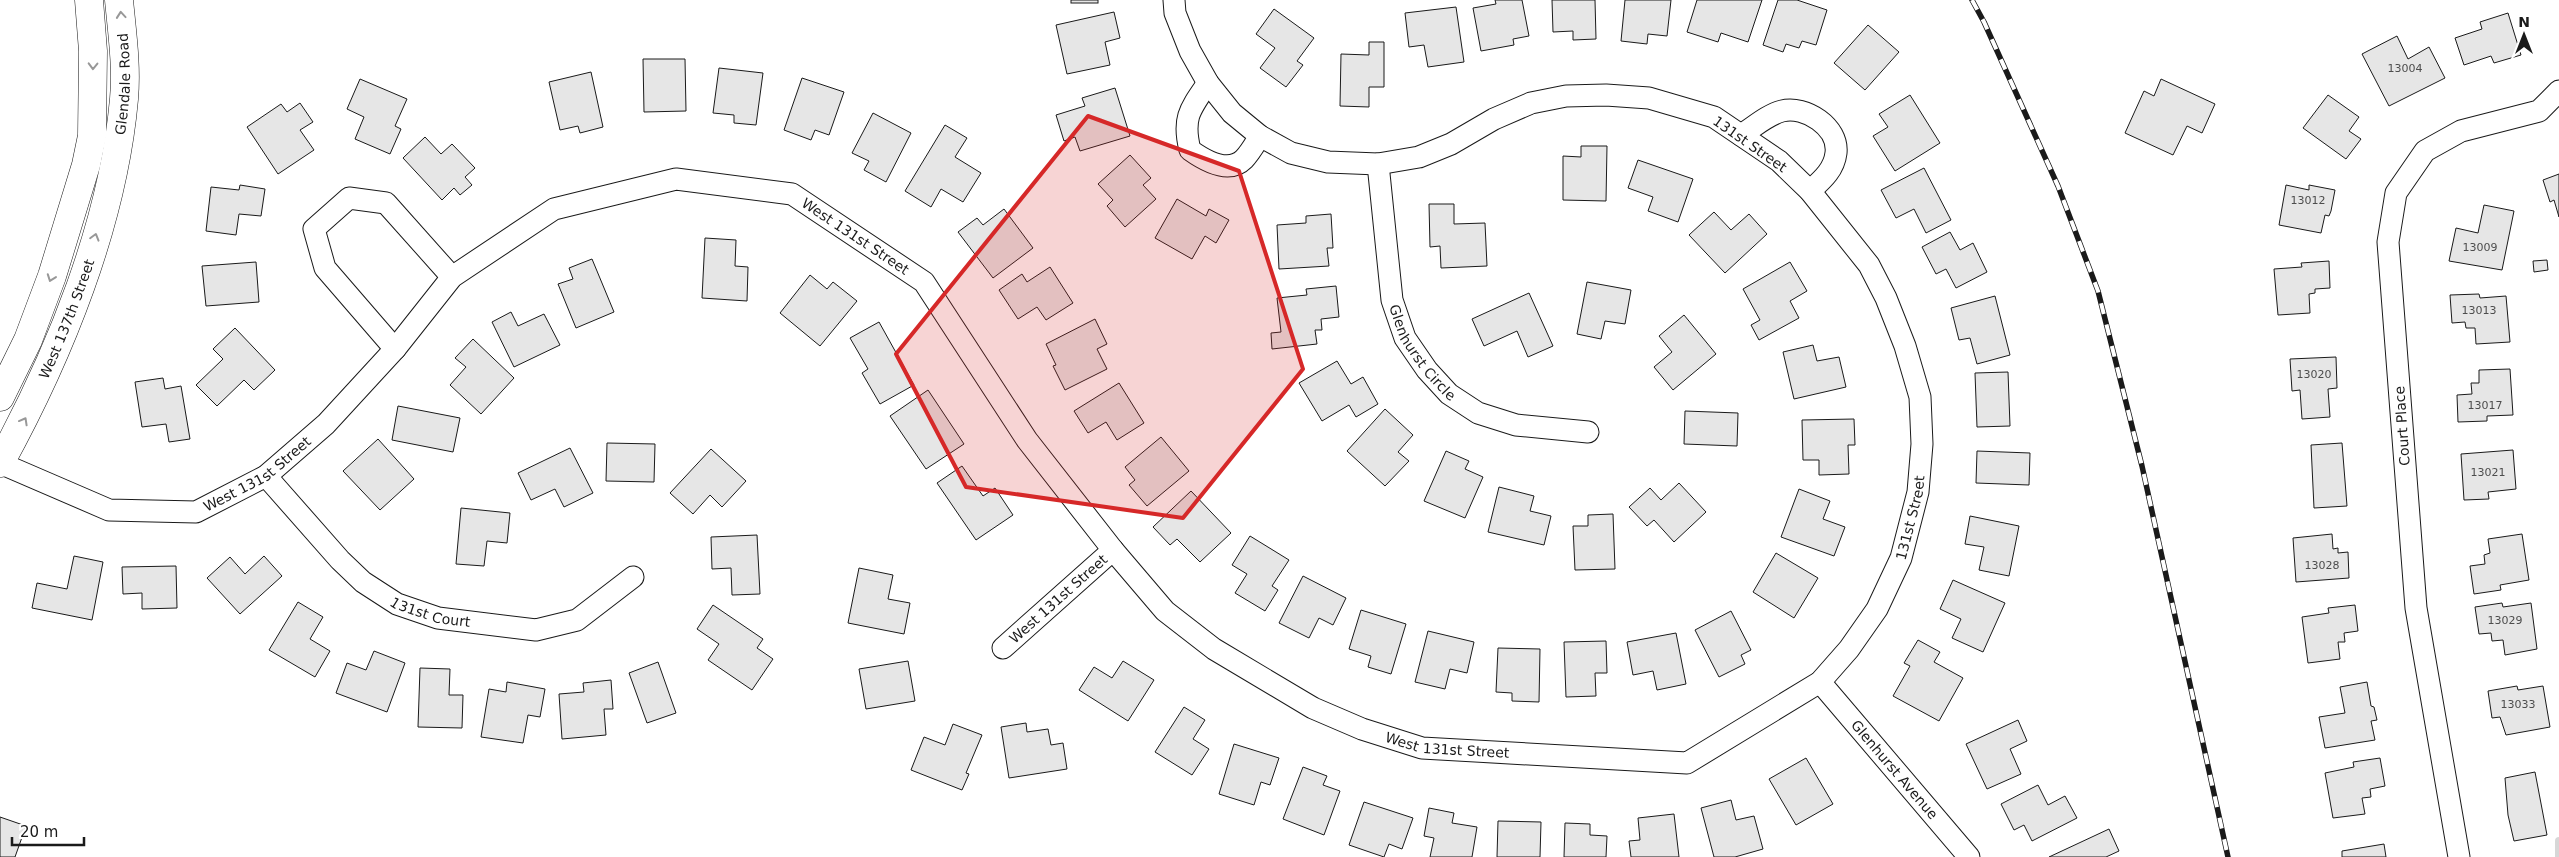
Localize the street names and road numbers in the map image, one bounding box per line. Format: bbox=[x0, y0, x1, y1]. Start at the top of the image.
street label: Glendale Road bbox=[112, 32, 133, 136]
street label: 131st Street bbox=[1710, 113, 1790, 176]
street label: West 131st Street bbox=[799, 195, 912, 278]
street label: West 137th Street bbox=[36, 257, 97, 381]
street label: Glenhurst Circle bbox=[1386, 302, 1458, 404]
street label: Court Place bbox=[2391, 385, 2413, 467]
street label: West 131st Street bbox=[201, 433, 314, 515]
street label: 131st Street bbox=[1893, 474, 1927, 562]
street label: West 131st Street bbox=[1006, 551, 1111, 646]
street label: 131st Court bbox=[387, 594, 472, 630]
street label: Glenhurst Avenue bbox=[1848, 717, 1941, 822]
street label: West 131st Street bbox=[1383, 729, 1510, 761]

